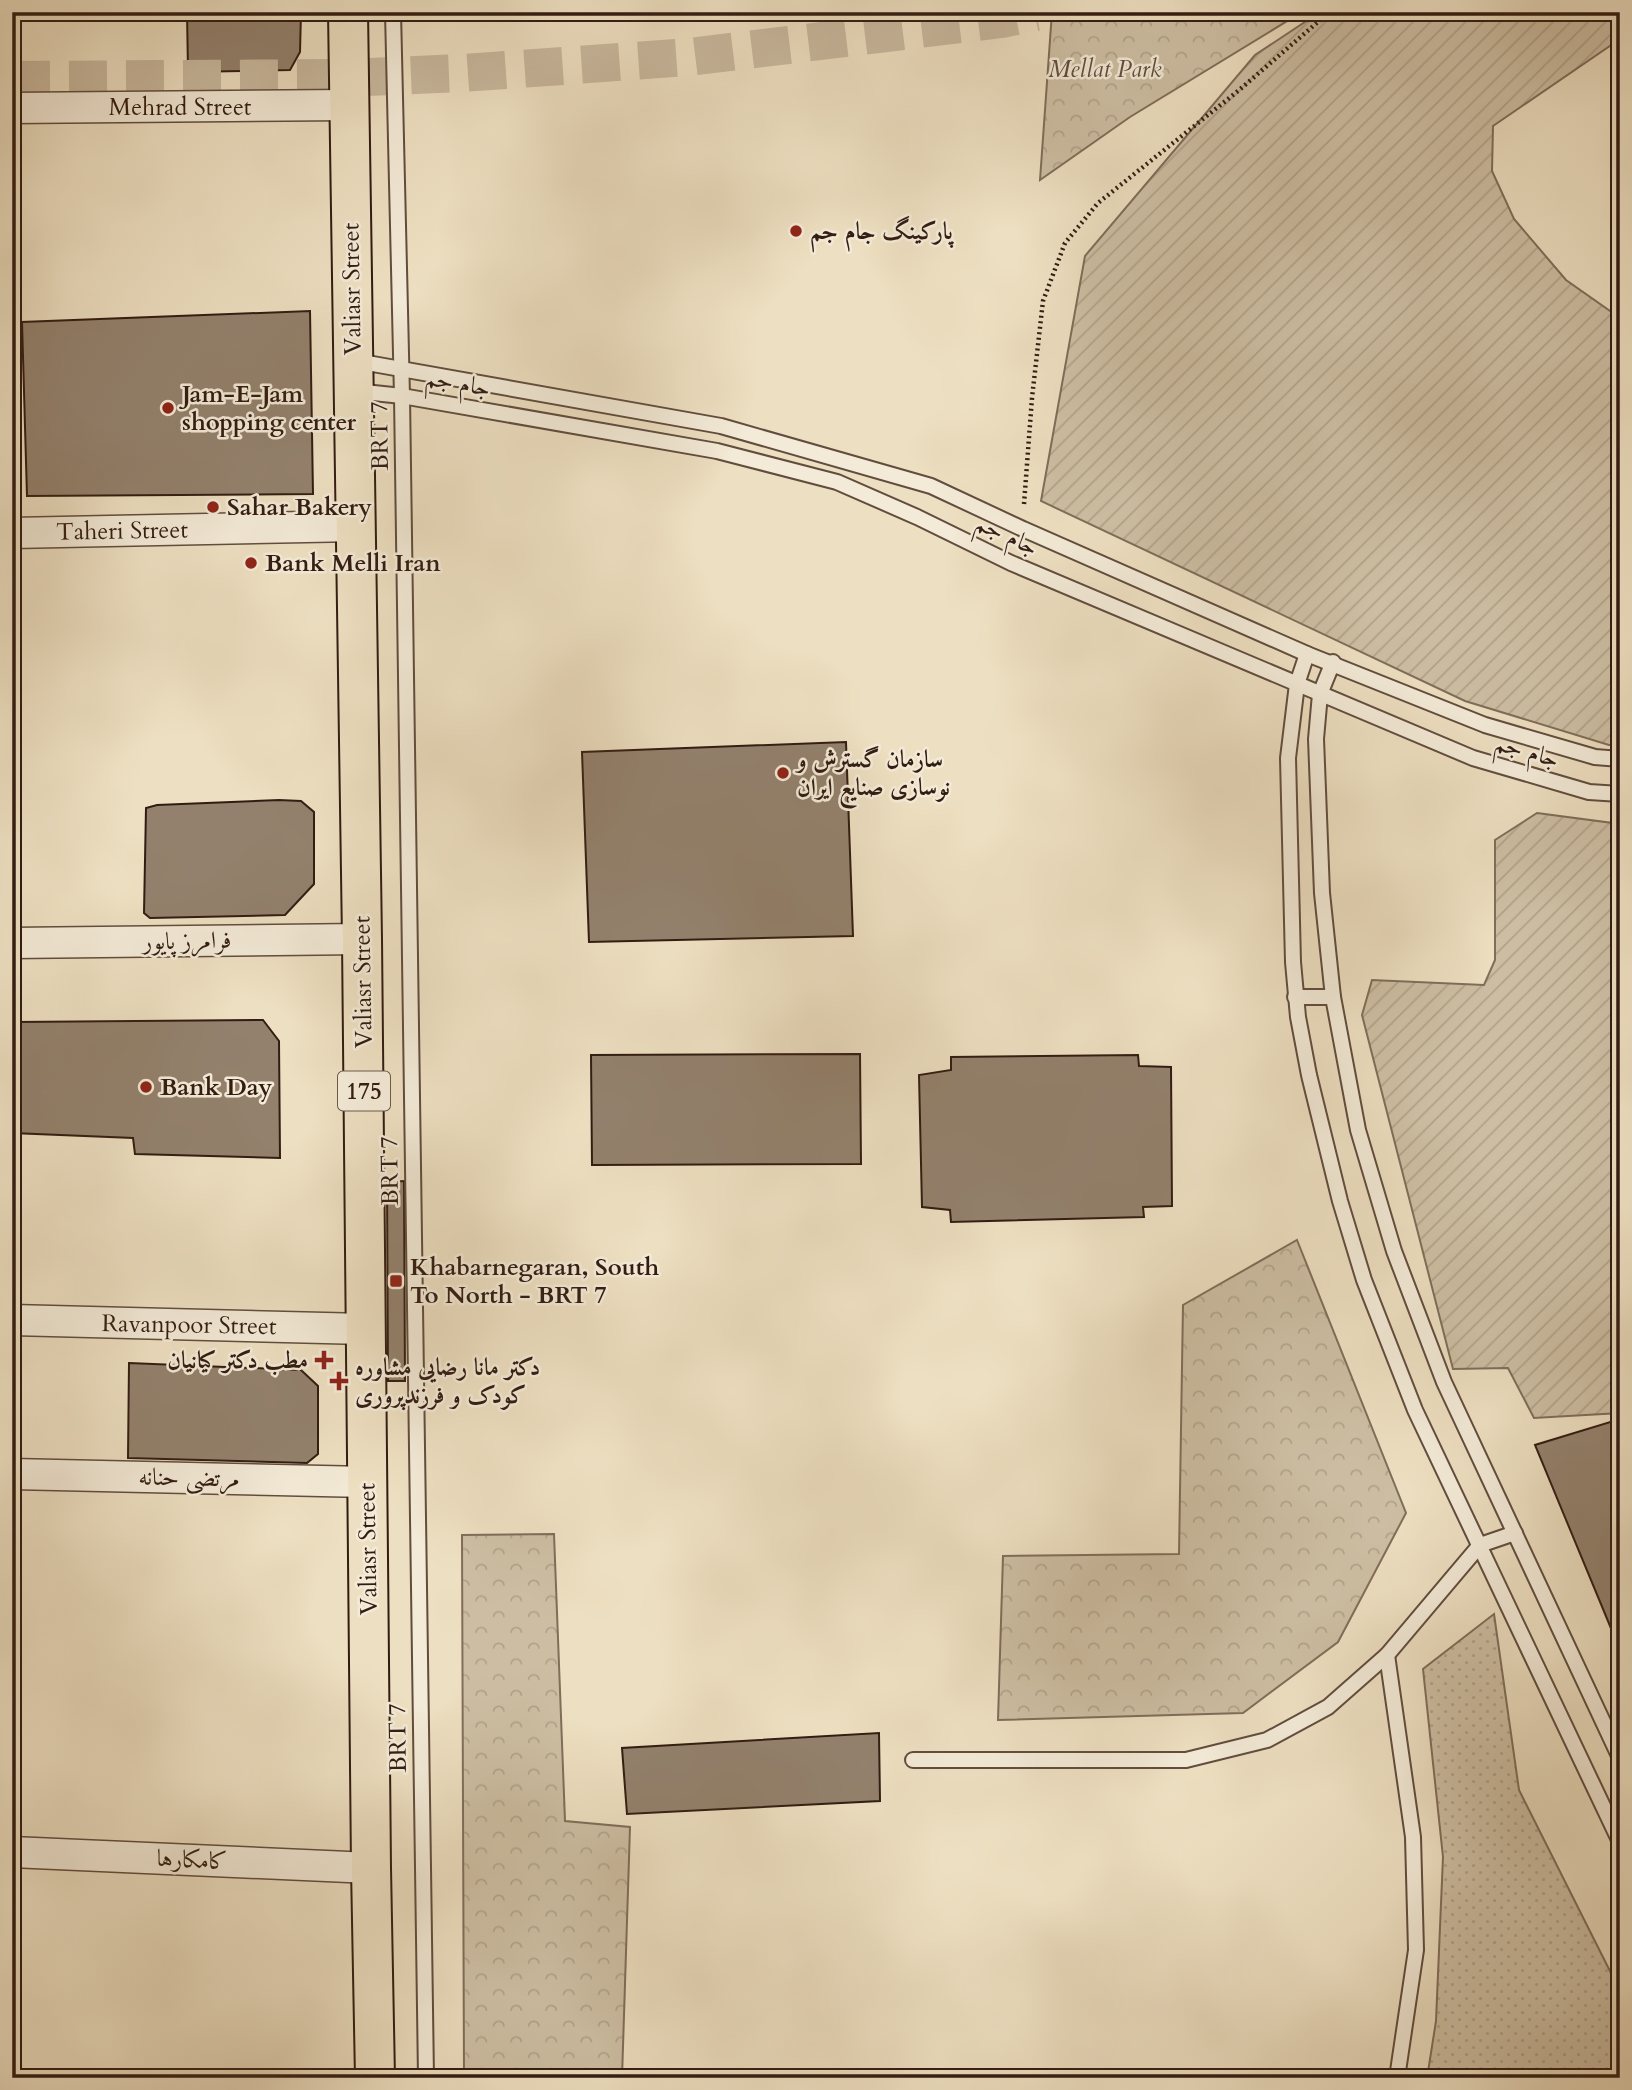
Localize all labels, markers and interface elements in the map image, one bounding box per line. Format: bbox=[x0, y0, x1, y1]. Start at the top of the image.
park label: Mellat Park bbox=[1048, 53, 1162, 86]
street label: Mehrad Street bbox=[109, 91, 252, 124]
place label: پارکینگ جام جم bbox=[810, 215, 954, 253]
street label: Valiasr Street bbox=[334, 222, 370, 355]
marker: پارکینگ جام جم bbox=[788, 223, 804, 239]
street label: جام جم bbox=[422, 361, 493, 410]
place label: Jam-E-Jam shopping center bbox=[179, 378, 356, 439]
marker: Jam-E-Jam shopping center bbox=[160, 400, 176, 416]
street label: BRT 7 bbox=[363, 401, 397, 471]
place label: Sahar Bakery bbox=[227, 491, 372, 524]
marker: Sahar Bakery bbox=[205, 499, 221, 515]
street label: جام جم bbox=[968, 506, 1044, 568]
street label: Taheri Street bbox=[56, 513, 189, 549]
place label: Bank Melli Iran bbox=[265, 547, 441, 580]
marker: Bank Melli Iran bbox=[243, 555, 259, 571]
street label: جام جم bbox=[1490, 726, 1563, 781]
place label: سازمان گسترش و نوسازی صنایع ایران bbox=[794, 743, 950, 809]
marker: سازمان گسترش و نوسازی صنایع ایران bbox=[775, 765, 791, 781]
street label: Valiasr Street bbox=[345, 915, 381, 1048]
street label: فرامرز پایور bbox=[140, 924, 232, 958]
place label: Bank Day bbox=[160, 1071, 273, 1104]
road number: 175 bbox=[338, 1072, 390, 1110]
marker: Bank Day bbox=[138, 1079, 154, 1095]
street label: BRT 7 bbox=[373, 1136, 407, 1206]
place label: Khabarnegaran, South To North - BRT 7 bbox=[410, 1251, 659, 1312]
marker: Khabarnegaran, South To North - BRT 7 bbox=[388, 1273, 404, 1289]
street label: Ravanpoor Street bbox=[101, 1307, 277, 1343]
place label: مطب دکتر کیانیان bbox=[167, 1344, 308, 1377]
marker: مطب دکتر کیانیان bbox=[314, 1350, 334, 1370]
place label: دکتر مانا رضایی مشاوره کودک و فرزندپروری bbox=[355, 1351, 540, 1412]
marker: دکتر مانا رضایی مشاوره کودک و فرزندپروری bbox=[329, 1371, 349, 1391]
street label: مرتضی حنانه bbox=[138, 1461, 240, 1495]
street label: Valiasr Street bbox=[350, 1482, 386, 1615]
street label: BRT 7 bbox=[381, 1703, 415, 1773]
street label: کامکارها bbox=[156, 1842, 228, 1878]

